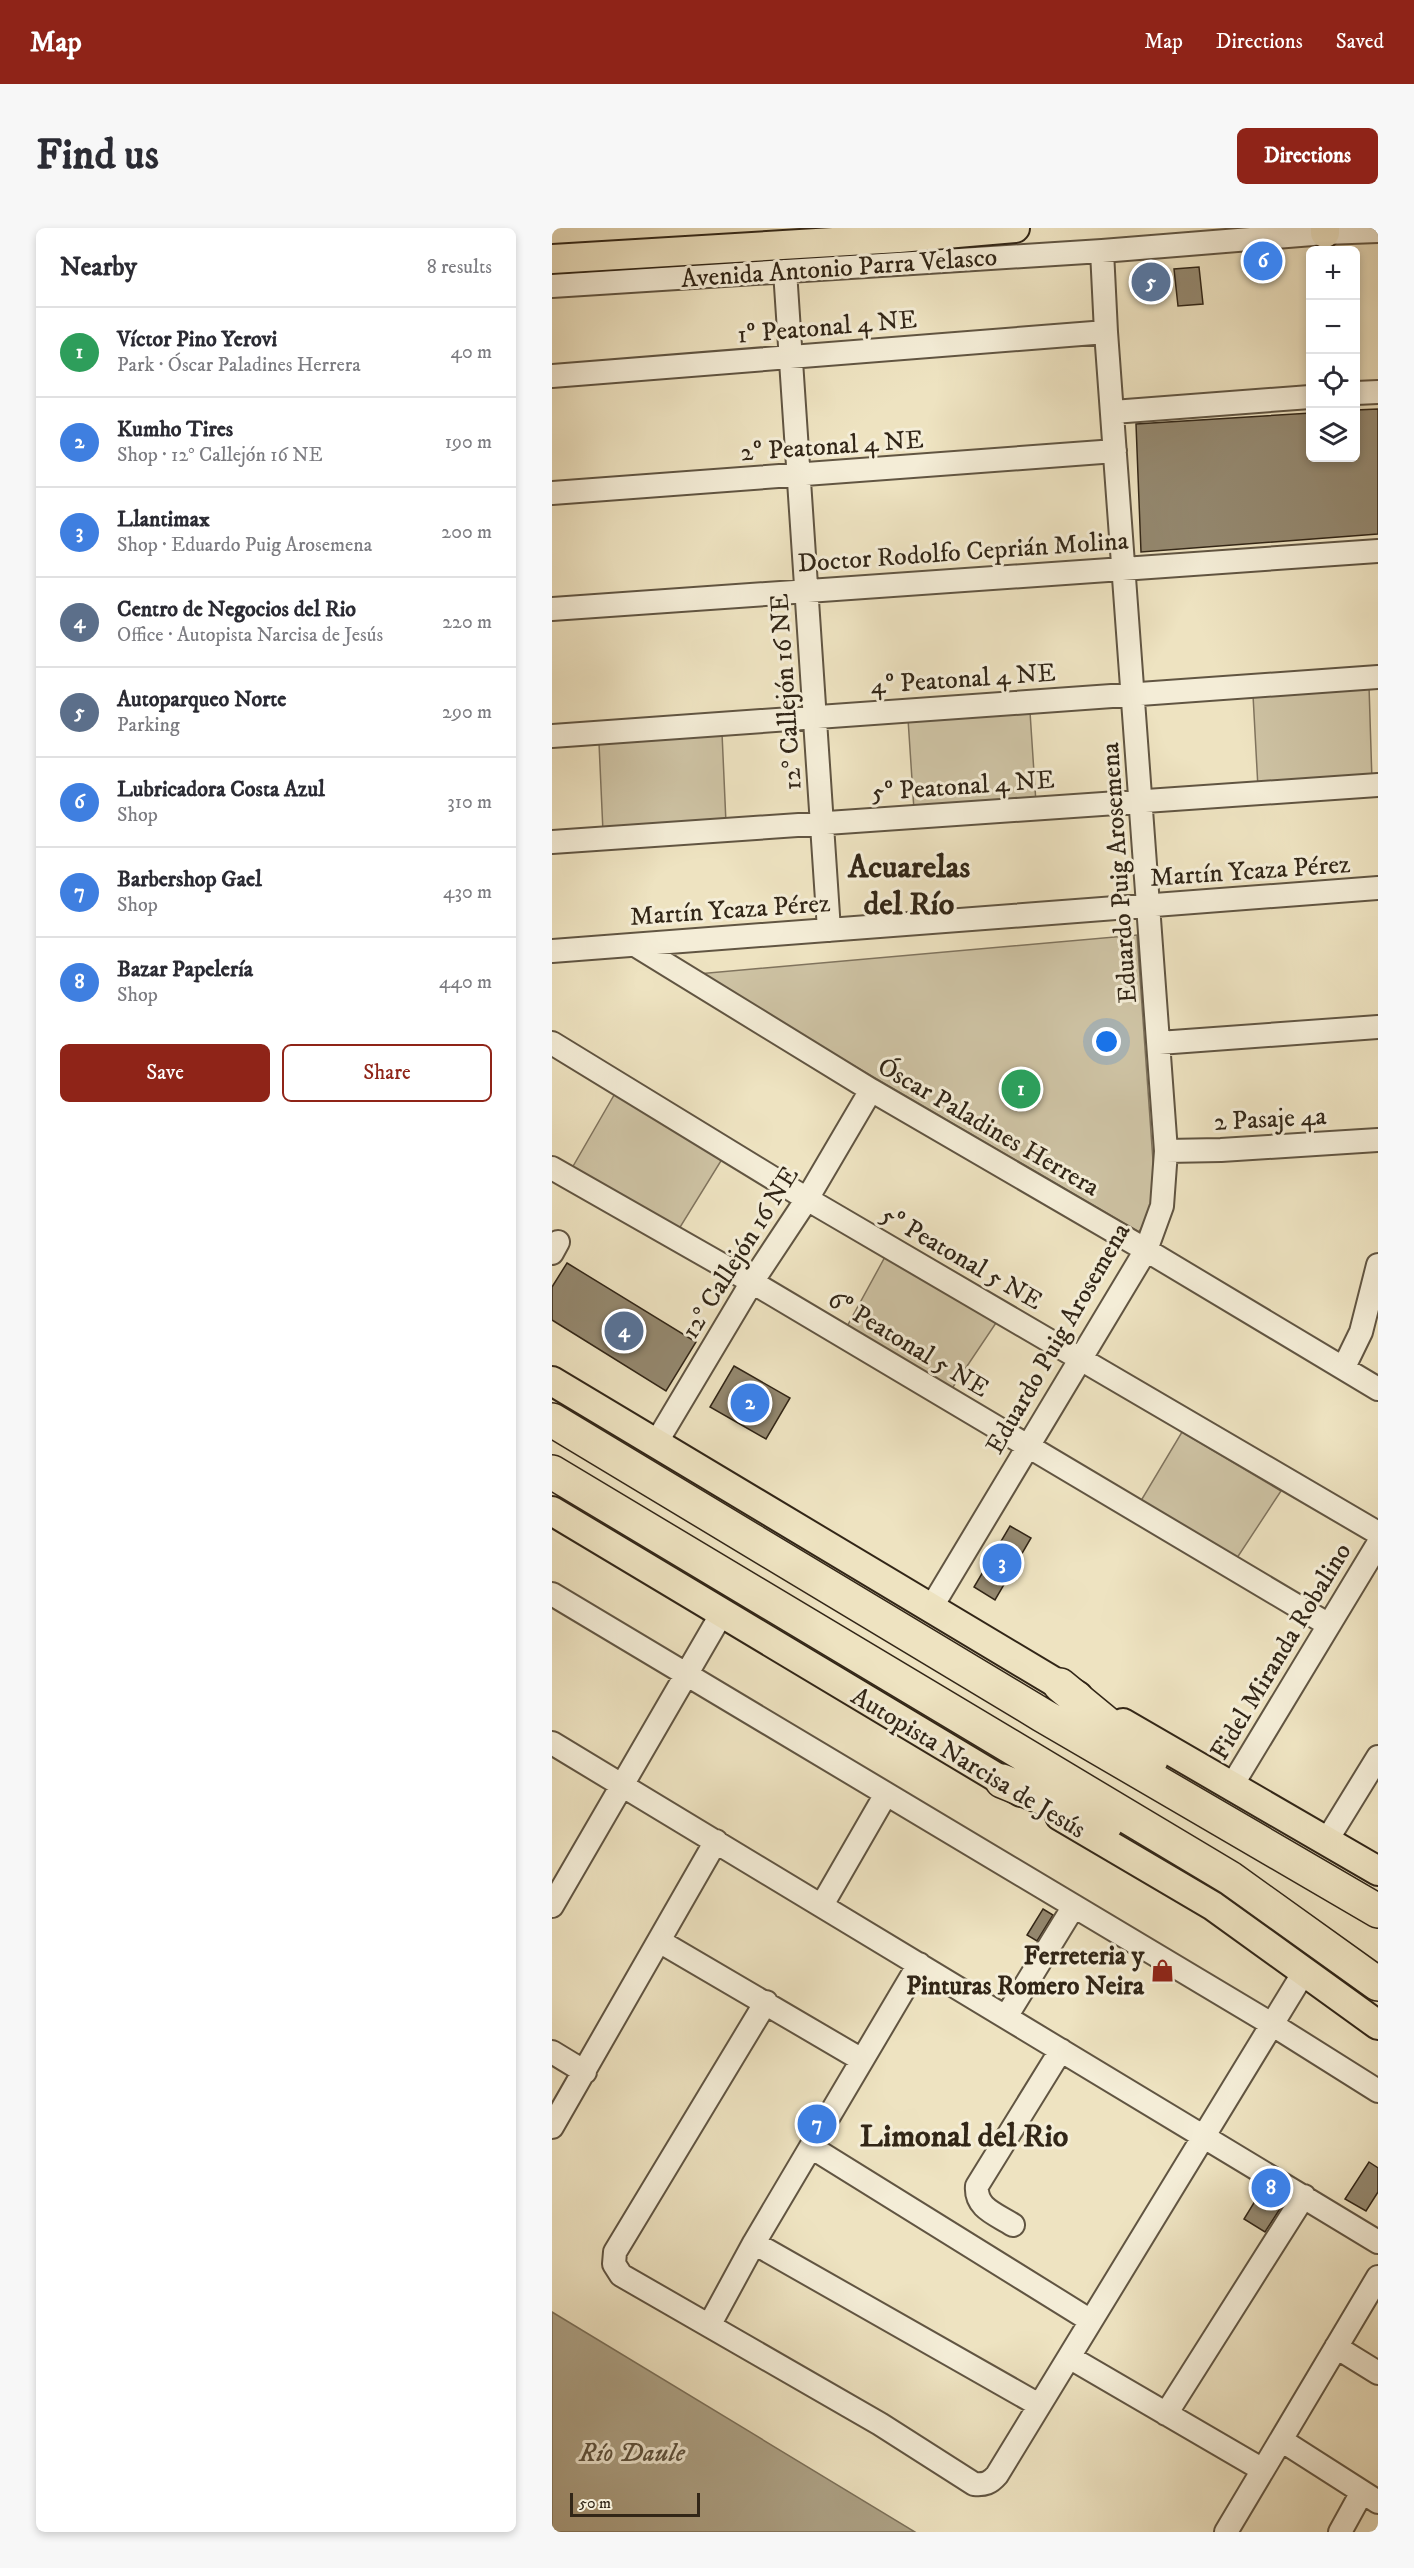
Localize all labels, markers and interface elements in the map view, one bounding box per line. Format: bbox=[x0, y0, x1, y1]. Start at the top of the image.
text: Map bbox=[30, 25, 82, 60]
text: Map bbox=[1144, 29, 1183, 55]
text: Directions bbox=[1216, 29, 1303, 55]
text: Saved bbox=[1336, 29, 1384, 55]
button: Directions bbox=[1237, 128, 1378, 184]
text: Find us bbox=[36, 130, 159, 182]
pin: 6 bbox=[1244, 238, 1282, 284]
street label: Avenida Antonio Parra Velasco bbox=[680, 241, 998, 296]
map controls bbox=[1306, 246, 1360, 462]
button: + bbox=[1306, 246, 1360, 300]
text: Nearby bbox=[60, 251, 137, 284]
text: 8 results bbox=[427, 255, 492, 280]
pin: 5 bbox=[1132, 260, 1170, 304]
button: − bbox=[1306, 300, 1360, 354]
street label: 1º Peatonal 4 NE bbox=[736, 303, 918, 352]
text: Víctor Pino Yerovi bbox=[117, 326, 277, 353]
text: 1 bbox=[76, 340, 83, 365]
text: 40 m bbox=[450, 340, 492, 365]
text: Park · Óscar Paladines Herrera bbox=[117, 353, 361, 378]
button: locate bbox=[1306, 354, 1360, 408]
button: layers bbox=[1306, 408, 1360, 462]
text: Kumho Tires bbox=[117, 416, 233, 443]
street label: 2º Peatonal 4 NE bbox=[739, 424, 925, 469]
text: 2 bbox=[75, 430, 84, 455]
text: 190 m bbox=[445, 430, 492, 455]
text: Shop · 12° Callejón 16 NE bbox=[117, 443, 323, 468]
text: Llantimax bbox=[117, 506, 210, 533]
text: 3 bbox=[76, 520, 83, 545]
text: 200 m bbox=[441, 520, 492, 545]
street label: Doctor Rodolfo Ceprián Molina bbox=[797, 524, 1130, 581]
text: Shop · Eduardo Puig Arosemena bbox=[117, 533, 372, 558]
street label: 12° Callejón 16 NE bbox=[763, 592, 810, 791]
text: Centro de Negocios del Rio bbox=[117, 596, 356, 623]
text: 4 bbox=[74, 610, 85, 635]
text: 220 m bbox=[442, 610, 492, 635]
text: Office · Autopista Narcisa de Jesús bbox=[117, 623, 383, 648]
street label: 4º Peatonal 4 NE bbox=[869, 657, 1057, 702]
text: Autoparqueo Norte bbox=[117, 686, 286, 713]
text: 5 bbox=[75, 700, 84, 725]
text: 290 m bbox=[442, 700, 492, 725]
text: Parking bbox=[117, 713, 180, 738]
street label: Eduardo Puig Arosemena bbox=[1094, 741, 1145, 1004]
street label: 5º Peatonal 4 NE bbox=[870, 764, 1056, 809]
text: Lubricadora Costa Azul bbox=[117, 776, 325, 803]
text: 6 bbox=[74, 790, 85, 815]
text: 310 m bbox=[447, 790, 492, 815]
text: Shop bbox=[117, 803, 158, 828]
district label: Acuarelas del Río bbox=[847, 848, 970, 925]
street label: Martín Ycaza Pérez bbox=[1149, 848, 1351, 895]
text: Barbershop Gael bbox=[117, 866, 262, 893]
text: 7 bbox=[74, 880, 85, 905]
text: 430 m bbox=[443, 880, 492, 905]
street label: Martín Ycaza Pérez bbox=[629, 887, 831, 934]
text: Shop bbox=[117, 893, 158, 918]
text: Bazar Papelería bbox=[117, 956, 253, 983]
text: 8 bbox=[74, 970, 85, 995]
text: 440 m bbox=[439, 970, 492, 995]
text: Shop bbox=[117, 983, 158, 1008]
your location bbox=[1092, 1027, 1121, 1056]
button: Save bbox=[60, 1044, 270, 1102]
button: Share bbox=[282, 1044, 492, 1102]
street label: Óscar Paladines Herrera bbox=[871, 1049, 1106, 1204]
pin: 1 bbox=[1002, 1066, 1040, 1112]
street label: 2 Pasaje 4a bbox=[1213, 1100, 1327, 1139]
street label: 12° Callejón 16 NE bbox=[674, 1160, 807, 1345]
street label: 5º Peatonal 5 NE bbox=[874, 1199, 1048, 1318]
street label: Eduardo Puig Arosemena bbox=[979, 1217, 1138, 1460]
street label: 6º Peatonal 5 NE bbox=[822, 1283, 995, 1405]
pin: 4 bbox=[604, 1308, 644, 1354]
pin: 2 bbox=[730, 1380, 770, 1426]
street label: Fidel Miranda Robalino bbox=[1203, 1537, 1359, 1766]
pin: 3 bbox=[982, 1540, 1022, 1586]
street label: Autopista Narcisa de Jesús bbox=[845, 1680, 1092, 1846]
place label: Ferreteria y Pinturas Romero Neira bbox=[906, 1940, 1145, 2003]
shop icon: Ferreteria y Pinturas Romero Neira bbox=[1149, 1957, 1175, 1983]
pin: 7 bbox=[798, 2102, 836, 2146]
district label: Limonal del Rio bbox=[860, 2117, 1068, 2157]
pin: 8 bbox=[1252, 2166, 1290, 2210]
water label: Río Daule bbox=[578, 2436, 686, 2470]
scale bar bbox=[570, 2490, 700, 2518]
text: 50 m bbox=[579, 2493, 611, 2513]

